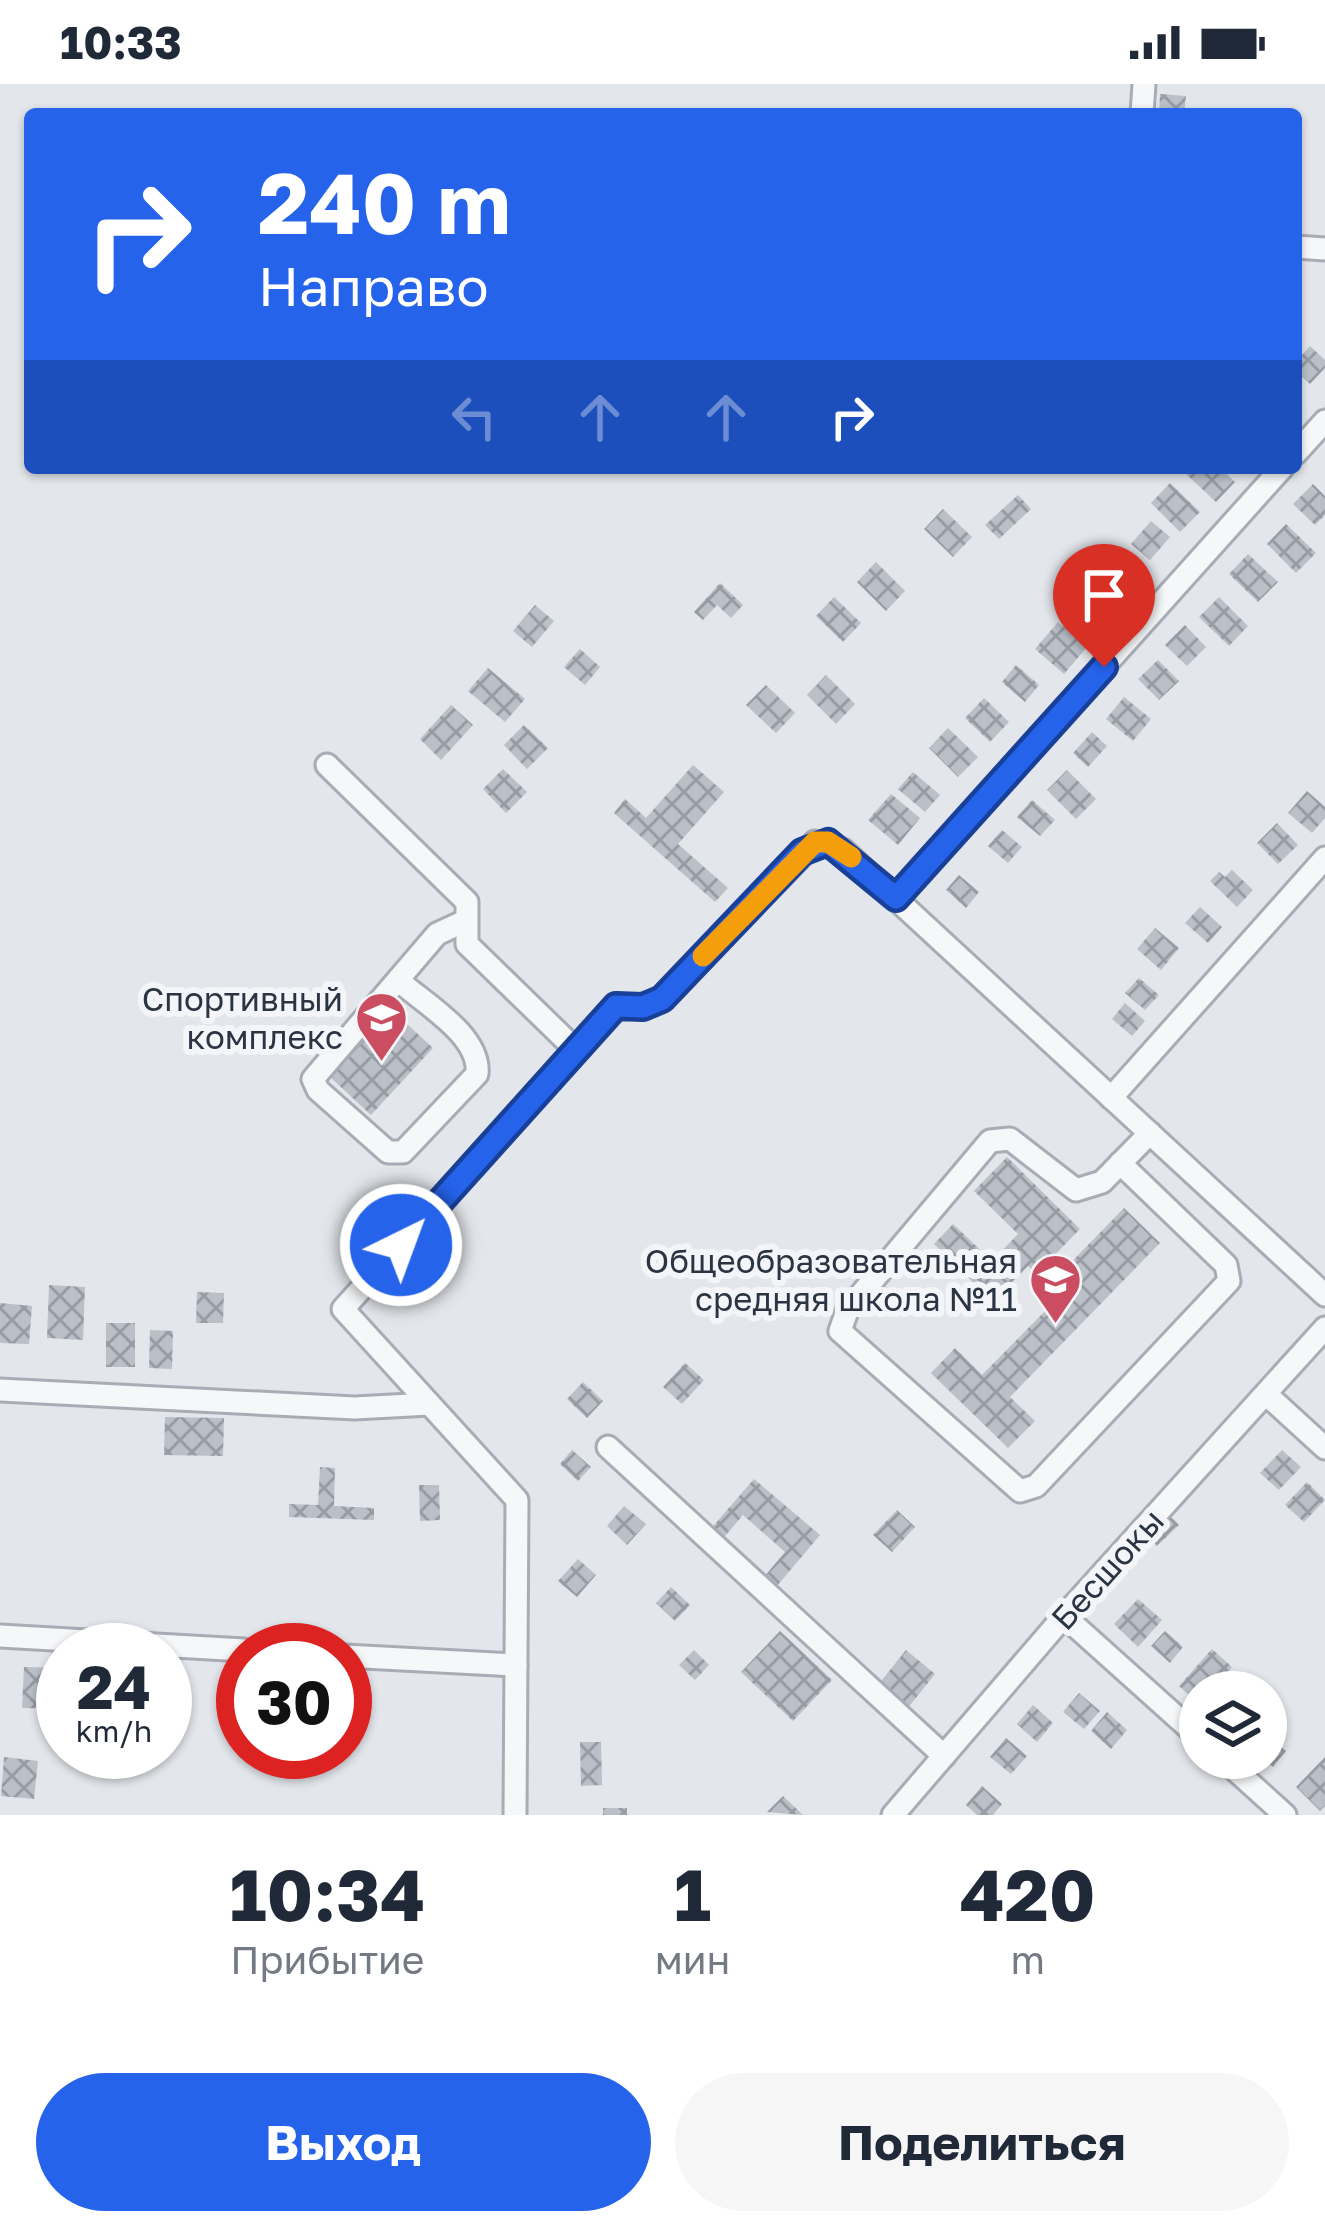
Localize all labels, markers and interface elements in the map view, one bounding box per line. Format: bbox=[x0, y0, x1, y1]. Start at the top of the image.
text: 10:33 bbox=[60, 15, 182, 69]
text: 240 m bbox=[258, 152, 511, 252]
icon: right bbox=[60, 156, 216, 312]
text: Направо bbox=[258, 253, 489, 318]
icon: left bbox=[441, 384, 507, 450]
icon: ahead bbox=[567, 384, 633, 450]
icon: ahead bbox=[693, 384, 759, 450]
icon: right bbox=[819, 384, 885, 450]
pin bbox=[1053, 544, 1155, 667]
icon: arrive bbox=[1071, 562, 1137, 628]
place label: Спортивный комплекс bbox=[142, 979, 343, 1056]
school or university icon: Спортивный комплекс bbox=[354, 989, 410, 1063]
position arrow bbox=[338, 1182, 464, 1308]
place label: Общеобразовательная средняя школа №11 bbox=[645, 1241, 1017, 1318]
school or university icon: Общеобразовательная средняя школа №11 bbox=[1028, 1251, 1084, 1325]
street label: Бесшокы bbox=[1043, 1501, 1171, 1637]
speed limit sign: 30 bbox=[216, 1623, 372, 1779]
text: 24 bbox=[77, 1650, 151, 1722]
map controls bbox=[1179, 1671, 1287, 1779]
button: layers bbox=[1179, 1671, 1287, 1779]
text: km/h bbox=[76, 1713, 152, 1749]
text: 10:34 bbox=[229, 1850, 425, 1937]
text: 1 bbox=[674, 1850, 711, 1937]
text: 420 bbox=[960, 1850, 1096, 1937]
text: Прибытие bbox=[230, 1936, 424, 1983]
text: мин bbox=[655, 1936, 730, 1983]
text: m bbox=[1010, 1936, 1045, 1983]
button: Выход bbox=[36, 2073, 651, 2211]
button: Поделиться bbox=[675, 2073, 1289, 2211]

